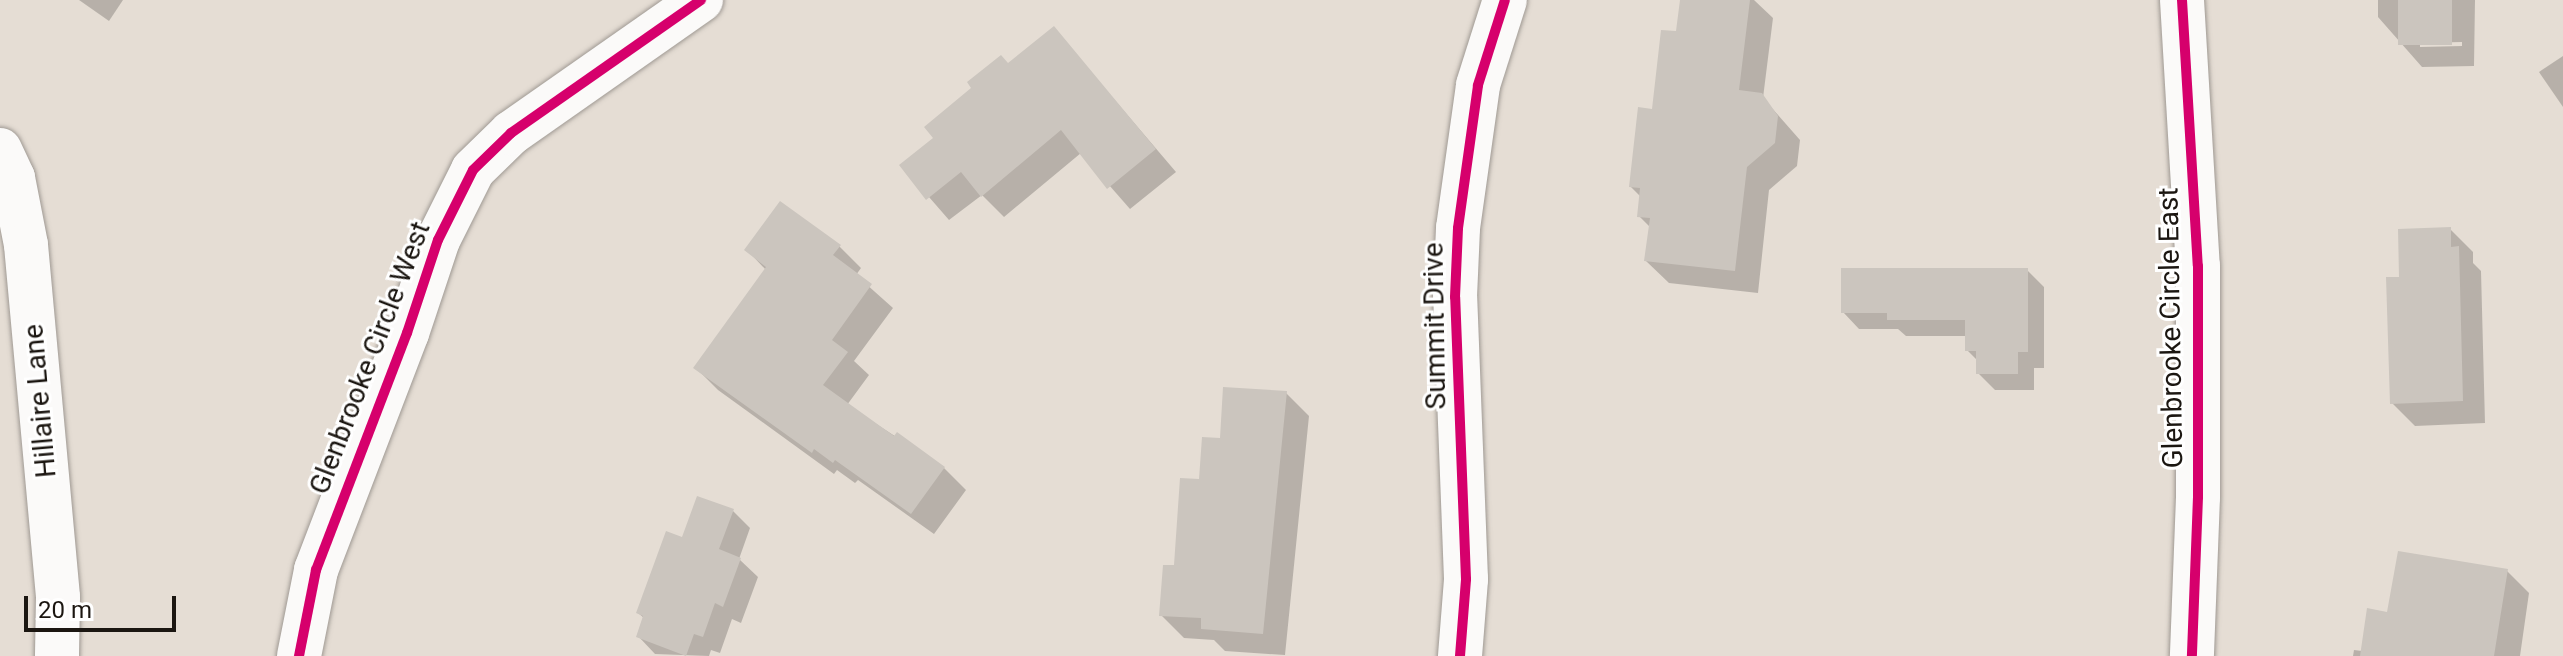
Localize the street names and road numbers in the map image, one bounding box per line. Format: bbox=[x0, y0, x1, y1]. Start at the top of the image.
street label: Glenbrooke Circle East bbox=[2152, 187, 2190, 469]
street label: Glenbrooke Circle West bbox=[303, 217, 437, 499]
street label: Summit Drive bbox=[1417, 242, 1453, 410]
street label: Hillaire Lane bbox=[17, 323, 63, 479]

